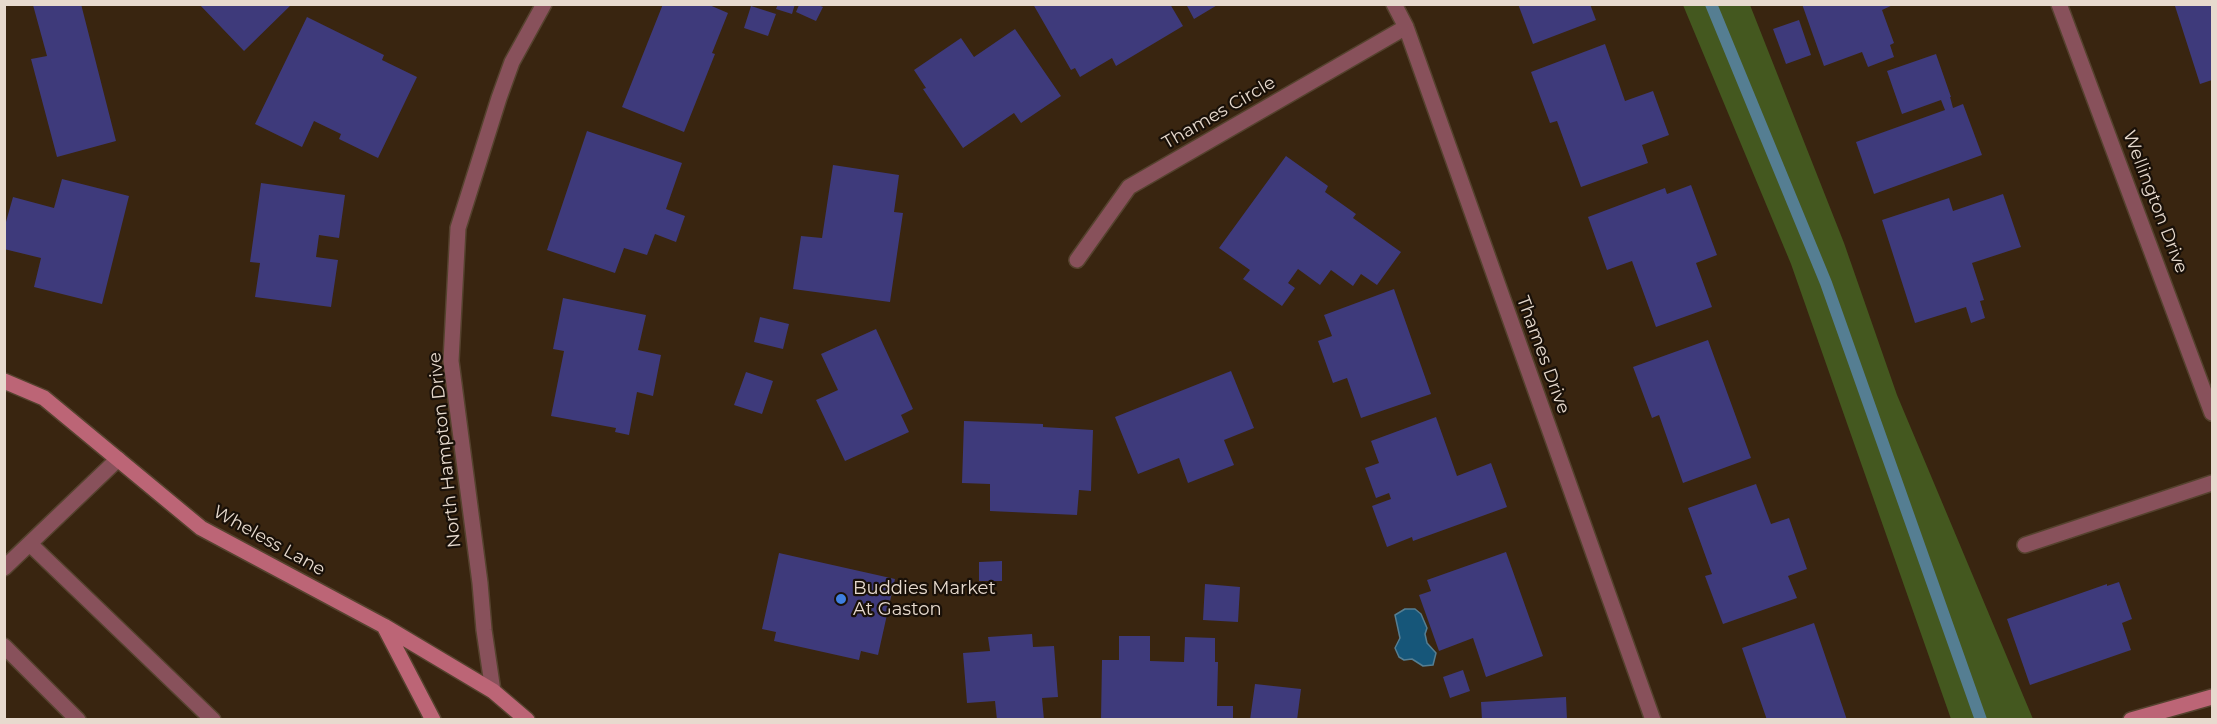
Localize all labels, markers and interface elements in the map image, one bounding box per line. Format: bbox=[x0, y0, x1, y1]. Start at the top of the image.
street label: Thames Circle bbox=[1159, 72, 1279, 154]
street label: Wellington Drive bbox=[2118, 128, 2192, 276]
street label: Thames Drive bbox=[1512, 293, 1574, 417]
street label: North Hampton Drive bbox=[424, 351, 466, 549]
street label: Wheless Lane bbox=[209, 501, 329, 581]
place label: Buddies Market At Gaston bbox=[853, 578, 996, 620]
marker: Buddies Market At Gaston bbox=[834, 592, 848, 606]

